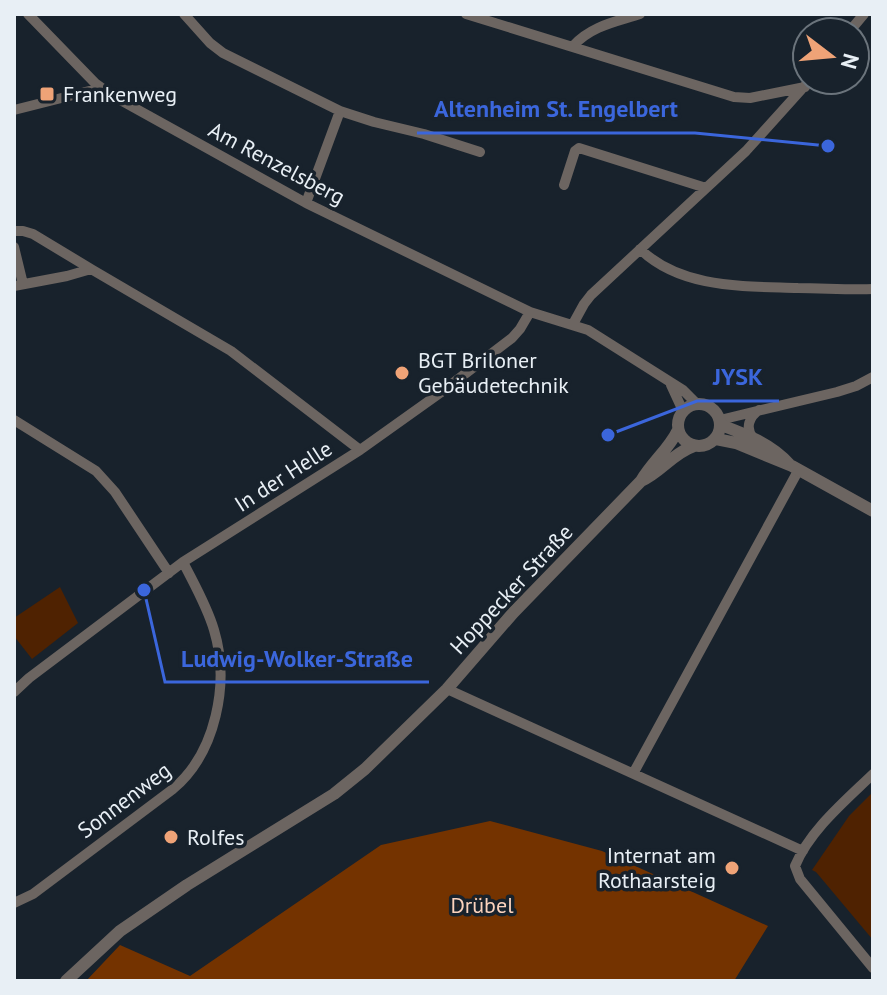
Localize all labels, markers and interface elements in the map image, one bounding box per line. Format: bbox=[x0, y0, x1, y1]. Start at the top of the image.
north arrow bbox=[791, 16, 871, 96]
text: N bbox=[835, 51, 866, 72]
place label: Frankenweg bbox=[63, 80, 177, 108]
marker: Frankenweg bbox=[38, 85, 56, 103]
callout: Altenheim St. Engelbert bbox=[417, 85, 695, 133]
text: Altenheim St. Engelbert bbox=[434, 93, 679, 124]
street label: Am Renzelsberg bbox=[204, 115, 350, 211]
place label: BGT Briloner Gebäudetechnik bbox=[418, 346, 569, 399]
callout: JYSK bbox=[697, 353, 779, 401]
text: JYSK bbox=[712, 361, 763, 392]
marker: BGT Briloner Gebäudetechnik bbox=[393, 364, 411, 382]
street label: In der Helle bbox=[229, 434, 337, 518]
street label: Hoppecker Straße bbox=[444, 518, 578, 660]
callout: Ludwig-Wolker-Straße bbox=[165, 634, 429, 682]
text: Ludwig-Wolker-Straße bbox=[181, 643, 413, 674]
street label: Sonnenweg bbox=[72, 756, 176, 844]
place label: Rolfes bbox=[187, 823, 244, 851]
marker: Rolfes bbox=[162, 828, 180, 846]
place label: Internat am Rothaarsteig bbox=[598, 841, 716, 894]
marker: Internat am Rothaarsteig bbox=[723, 859, 741, 877]
park label: Drübel bbox=[450, 891, 514, 919]

